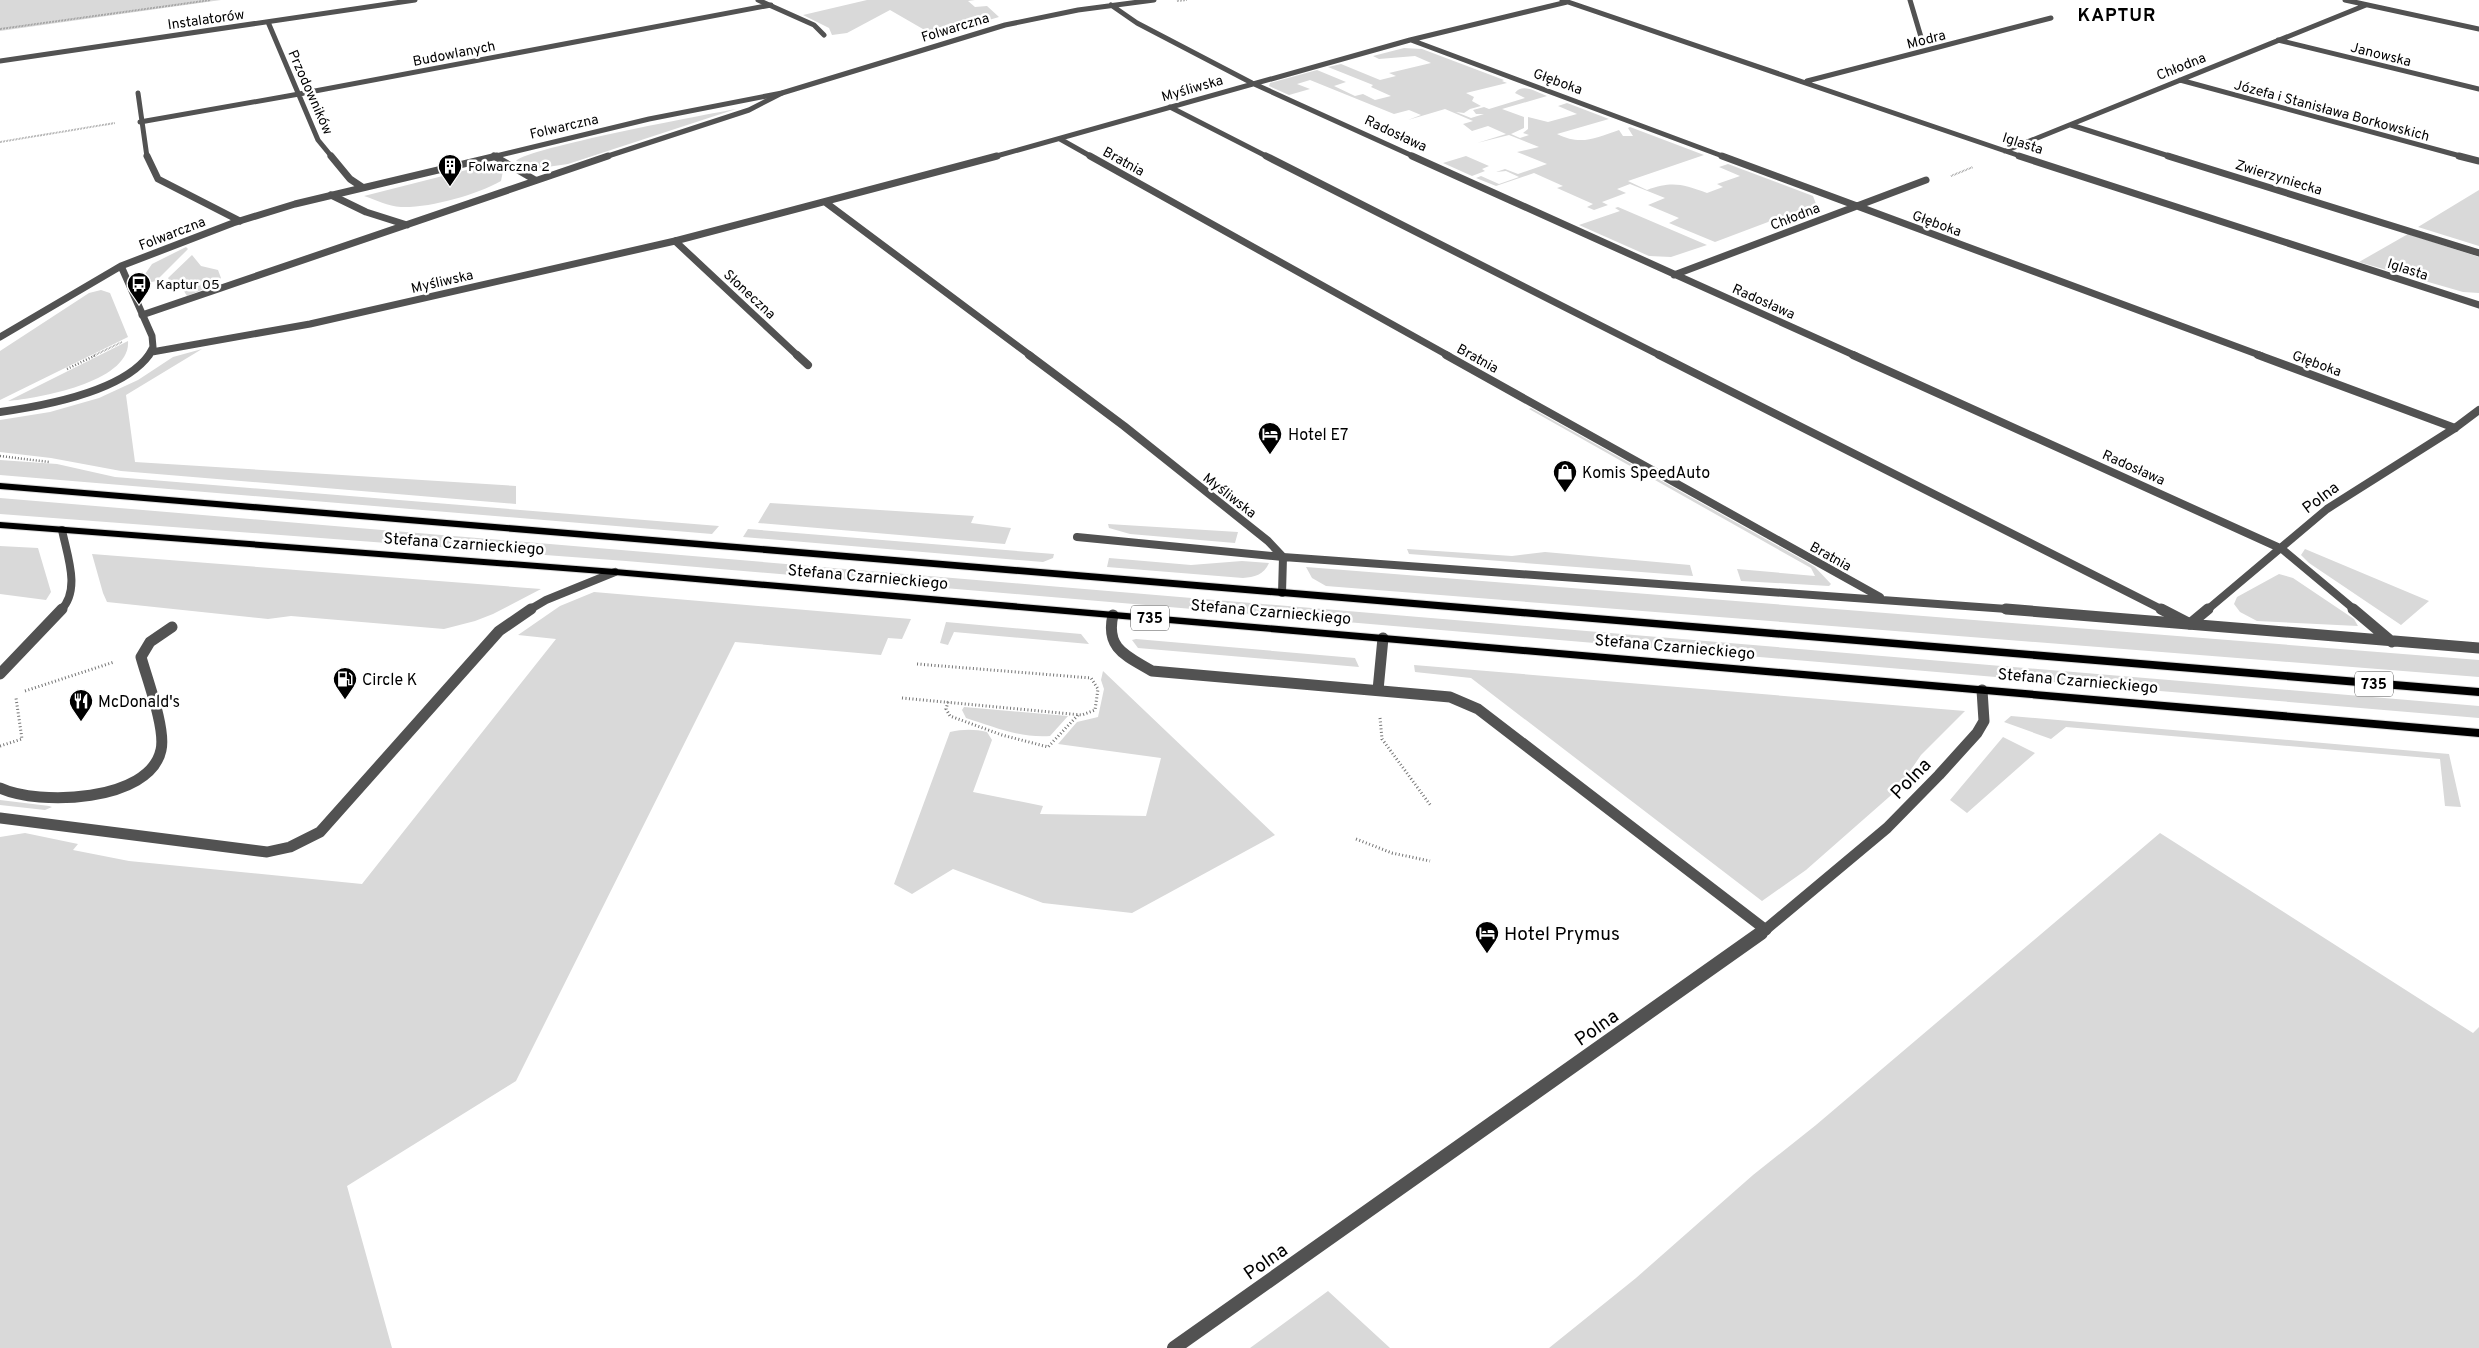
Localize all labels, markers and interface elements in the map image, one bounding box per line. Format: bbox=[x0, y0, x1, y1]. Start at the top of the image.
district label: KAPTUR bbox=[2078, 5, 2156, 28]
street label: Instalatorów bbox=[167, 7, 246, 34]
street label: Folwarczna bbox=[919, 10, 991, 47]
street label: Modra bbox=[1905, 27, 1948, 54]
street label: Budowlanych bbox=[412, 38, 497, 71]
street label: Janowska bbox=[2349, 40, 2413, 71]
street label: Przodowników bbox=[283, 48, 336, 138]
street label: Chłodna bbox=[2154, 50, 2209, 85]
street label: Głęboka bbox=[1531, 66, 1584, 99]
street label: Myśliwska bbox=[1160, 73, 1225, 106]
street label: Józefa i Stanisława Borkowskich bbox=[2232, 77, 2431, 146]
street label: Folwarczna bbox=[528, 111, 600, 144]
street label: Radosława bbox=[1361, 112, 1429, 156]
street label: Iglasta bbox=[2000, 130, 2045, 159]
street label: Bratnia bbox=[1099, 144, 1147, 181]
building icon: Folwarczna 2 bbox=[437, 153, 463, 187]
street label: Zwierzyniecka bbox=[2233, 157, 2324, 200]
place label: Folwarczna 2 bbox=[468, 159, 550, 176]
street label: Chłodna bbox=[1768, 200, 1823, 235]
street label: Głęboka bbox=[1910, 208, 1963, 241]
street label: Folwarczna bbox=[137, 214, 208, 255]
street label: Iglasta bbox=[2385, 256, 2430, 285]
street label: Myśliwska bbox=[410, 267, 475, 298]
street label: Słoneczna bbox=[719, 267, 779, 323]
bus stop icon: Kaptur 05 bbox=[126, 271, 152, 305]
place label: Kaptur 05 bbox=[156, 277, 220, 294]
street label: Radosława bbox=[1729, 281, 1797, 324]
street label: Bratnia bbox=[1453, 341, 1501, 378]
street label: Głęboka bbox=[2290, 348, 2343, 381]
hotel icon: Hotel E7 bbox=[1257, 421, 1283, 455]
place label: Hotel E7 bbox=[1288, 426, 1348, 446]
street label: Radosława bbox=[2099, 447, 2167, 490]
shop icon: Komis SpeedAuto bbox=[1552, 459, 1578, 493]
place label: Komis SpeedAuto bbox=[1582, 464, 1710, 484]
street label: Myśliwska bbox=[1199, 470, 1259, 522]
street label: Polna bbox=[2299, 478, 2344, 519]
street label: Stefana Czarnieckiego bbox=[383, 529, 545, 561]
street label: Bratnia bbox=[1806, 539, 1854, 576]
street label: Stefana Czarnieckiego bbox=[787, 561, 949, 595]
street label: Stefana Czarnieckiego bbox=[1190, 596, 1352, 630]
road number: 735 bbox=[1131, 606, 1169, 630]
street label: Stefana Czarnieckiego bbox=[1594, 631, 1756, 665]
street label: Stefana Czarnieckiego bbox=[1997, 665, 2159, 699]
fuel station icon: Circle K bbox=[332, 666, 358, 700]
place label: Circle K bbox=[362, 671, 417, 691]
road number: 735 bbox=[2355, 672, 2393, 696]
restaurant icon: McDonald's bbox=[68, 688, 94, 722]
place label: McDonald's bbox=[98, 693, 180, 713]
street label: Polna bbox=[1886, 754, 1937, 805]
hotel icon: Hotel Prymus bbox=[1474, 920, 1500, 954]
place label: Hotel Prymus bbox=[1504, 923, 1620, 947]
street label: Polna bbox=[1570, 1005, 1624, 1052]
street label: Polna bbox=[1239, 1239, 1293, 1286]

